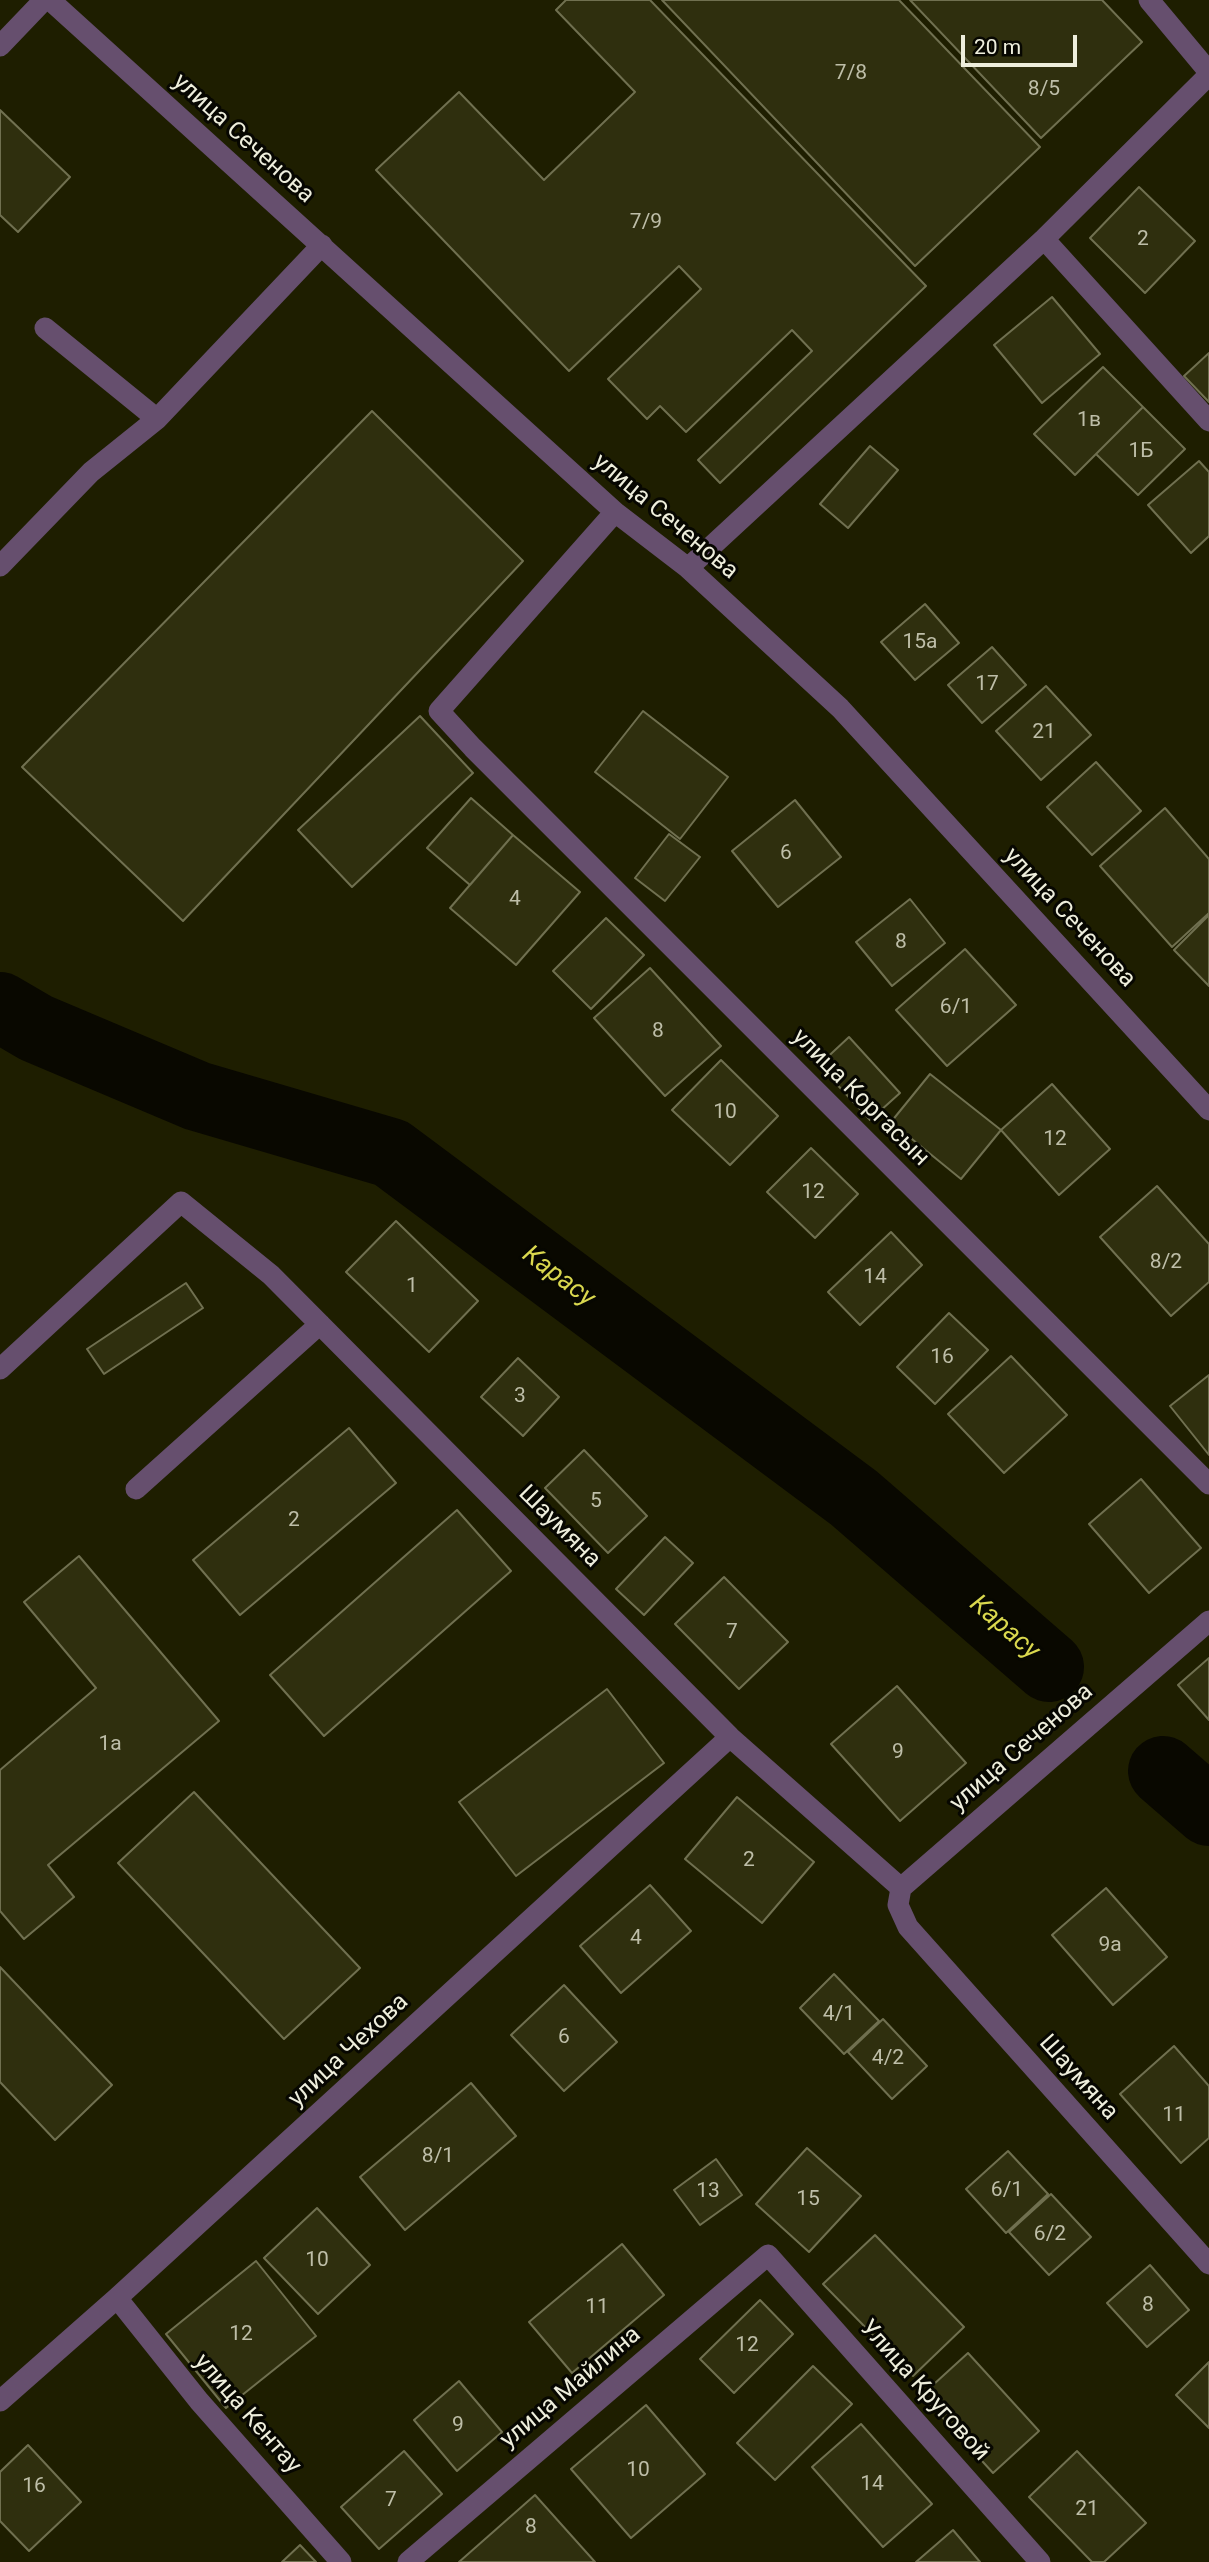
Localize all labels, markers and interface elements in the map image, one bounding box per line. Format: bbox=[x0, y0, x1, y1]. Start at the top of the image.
scale bar bbox=[964, 21, 1080, 65]
text: 20 m bbox=[974, 35, 1021, 59]
house number: 7/8 bbox=[835, 61, 867, 87]
street label: улица Сеченова bbox=[166, 68, 320, 210]
house number: 8/5 bbox=[1028, 77, 1060, 103]
house number: 7/9 bbox=[630, 210, 662, 236]
house number: 2 bbox=[1137, 227, 1149, 253]
house number: 1в bbox=[1077, 408, 1101, 434]
house number: 1Б bbox=[1128, 439, 1154, 465]
street label: улица Сеченова bbox=[587, 448, 743, 586]
house number: 15а bbox=[902, 630, 938, 656]
house number: 17 bbox=[975, 672, 999, 698]
house number: 21 bbox=[1032, 720, 1056, 746]
house number: 6 bbox=[780, 841, 792, 867]
street label: улица Сеченова bbox=[997, 842, 1141, 994]
house number: 4 bbox=[509, 887, 521, 913]
house number: 8 bbox=[895, 930, 907, 956]
house number: 6/1 bbox=[940, 995, 972, 1021]
house number: 8 bbox=[652, 1019, 664, 1045]
street label: улица Коргасын bbox=[785, 1023, 935, 1173]
house number: 10 bbox=[713, 1100, 737, 1126]
house number: 12 bbox=[1043, 1127, 1067, 1153]
house number: 12 bbox=[801, 1180, 825, 1206]
water label: Карасу bbox=[515, 1240, 601, 1314]
house number: 8/2 bbox=[1150, 1250, 1182, 1276]
house number: 14 bbox=[863, 1265, 887, 1291]
house number: 1 bbox=[406, 1274, 418, 1300]
house number: 16 bbox=[930, 1345, 954, 1371]
house number: 3 bbox=[514, 1384, 526, 1410]
street label: Шаумяна bbox=[512, 1480, 606, 1574]
house number: 5 bbox=[590, 1489, 602, 1515]
house number: 2 bbox=[288, 1508, 300, 1534]
water label: Карасу bbox=[962, 1589, 1046, 1667]
house number: 7 bbox=[726, 1620, 738, 1646]
street label: улица Сеченова bbox=[945, 1678, 1099, 1818]
house number: 1а bbox=[98, 1732, 122, 1758]
house number: 9 bbox=[892, 1740, 904, 1766]
house number: 2 bbox=[743, 1848, 755, 1874]
house number: 4 bbox=[630, 1926, 642, 1952]
house number: 9а bbox=[1098, 1933, 1122, 1959]
street label: улица Чехова bbox=[283, 1988, 415, 2114]
house number: 4/1 bbox=[823, 2002, 855, 2028]
house number: 6 bbox=[558, 2025, 570, 2051]
street label: Шаумяна bbox=[1032, 2029, 1124, 2127]
house number: 4/2 bbox=[872, 2046, 904, 2072]
house number: 11 bbox=[1162, 2103, 1186, 2129]
house number: 8/1 bbox=[422, 2144, 454, 2170]
house number: 6/1 bbox=[991, 2178, 1023, 2204]
house number: 13 bbox=[696, 2179, 720, 2205]
house number: 15 bbox=[796, 2187, 820, 2213]
house number: 6/2 bbox=[1034, 2222, 1066, 2248]
house number: 10 bbox=[305, 2248, 329, 2274]
house number: 8 bbox=[1142, 2293, 1154, 2319]
house number: 11 bbox=[585, 2295, 609, 2321]
street label: Улица Круговой bbox=[853, 2315, 995, 2467]
street label: улица Майлина bbox=[495, 2321, 647, 2455]
house number: 12 bbox=[229, 2322, 253, 2348]
house number: 12 bbox=[735, 2333, 759, 2359]
street label: улица Кентау bbox=[187, 2348, 307, 2480]
house number: 9 bbox=[452, 2413, 464, 2439]
house number: 10 bbox=[626, 2458, 650, 2484]
house number: 14 bbox=[860, 2472, 884, 2498]
house number: 16 bbox=[22, 2474, 46, 2500]
house number: 7 bbox=[385, 2488, 397, 2514]
house number: 21 bbox=[1075, 2497, 1099, 2523]
house number: 8 bbox=[525, 2515, 537, 2541]

